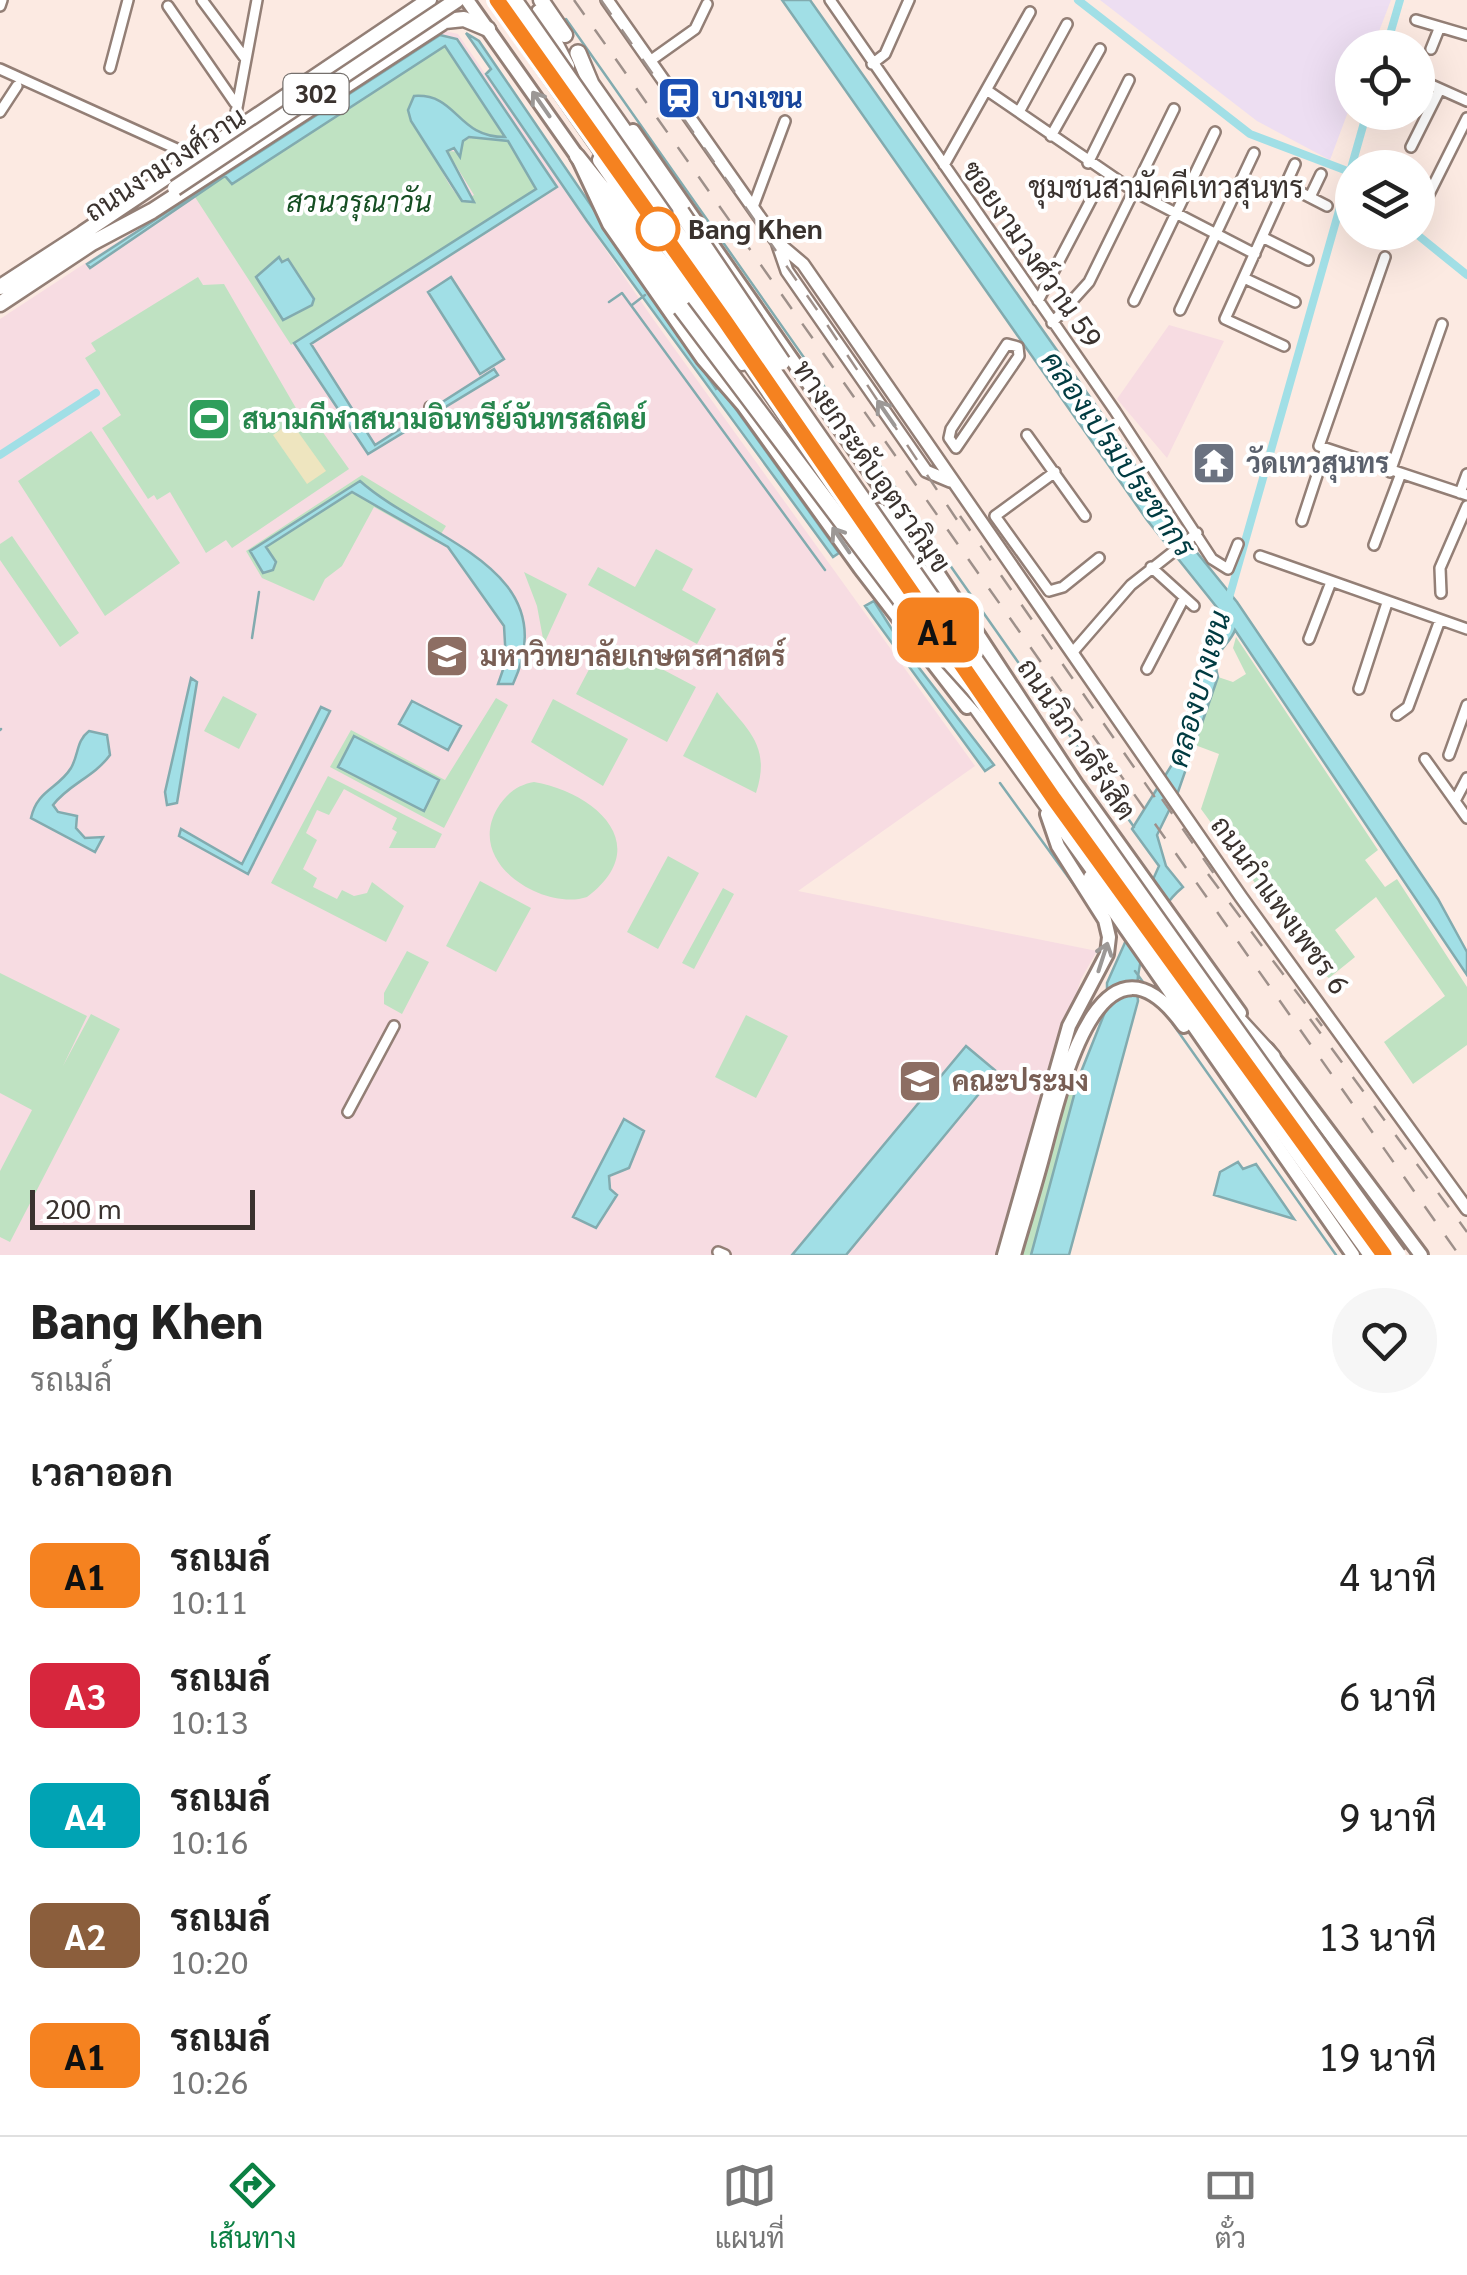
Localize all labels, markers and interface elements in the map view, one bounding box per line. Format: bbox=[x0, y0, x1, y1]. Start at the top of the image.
map controls bbox=[1335, 30, 1435, 250]
button: locate bbox=[1335, 30, 1435, 130]
road number: 302 bbox=[284, 74, 348, 114]
station icon: บางเขน bbox=[656, 75, 702, 121]
place label: บางเขน bbox=[712, 78, 803, 114]
one-way arrow bbox=[531, 90, 552, 118]
street label: ถนนงามวงศ์วาน bbox=[76, 97, 251, 228]
button: layers bbox=[1335, 150, 1435, 250]
street label: ซอยงามวงศ์วาน 59 bbox=[956, 152, 1112, 353]
district label: ชุมชนสามัคคีเทวสุนทร bbox=[1028, 166, 1304, 209]
park label: สวนวรุณาวัน bbox=[286, 182, 432, 222]
marker: Bang Khen bbox=[637, 208, 679, 250]
place label: Bang Khen bbox=[688, 209, 823, 245]
water label: คลองเปรมประชากร bbox=[1034, 342, 1207, 565]
street label: ทางยกระดับอุตราภิมุข bbox=[783, 351, 961, 581]
sports icon: สนามกีฬาสนามอินทรีย์จันทรสถิตย์ bbox=[186, 396, 232, 442]
place label: สนามกีฬาสนามอินทรีย์จันทรสถิตย์ bbox=[242, 399, 648, 435]
one-way arrow bbox=[876, 400, 897, 428]
temple icon: วัดเทวสุนทร bbox=[1191, 440, 1237, 486]
place label: วัดเทวสุนทร bbox=[1246, 443, 1389, 483]
one-way arrow bbox=[831, 527, 852, 555]
line badge: A1 bbox=[893, 598, 983, 662]
water label: คลองบางเขน bbox=[1156, 606, 1237, 771]
text: A1 bbox=[917, 608, 959, 653]
school or university icon: มหาวิทยาลัยเกษตรศาสตร์ bbox=[424, 633, 470, 679]
place label: มหาวิทยาลัยเกษตรศาสตร์ bbox=[480, 636, 787, 672]
street label: ถนนวิภาวดีรังสิต bbox=[1011, 650, 1146, 826]
street label: ถนนกำแพงเพชร 6 bbox=[1205, 807, 1359, 1000]
one-way arrow bbox=[1096, 942, 1114, 974]
school or university icon: คณะประมง bbox=[897, 1058, 943, 1104]
place label: คณะประมง bbox=[952, 1061, 1089, 1097]
scale bar bbox=[30, 1185, 255, 1230]
text: 200 m bbox=[45, 1189, 122, 1225]
text: Bang Khen bbox=[30, 1288, 263, 1350]
button: heart bbox=[1332, 1288, 1437, 1393]
text: รถเมล์ bbox=[30, 1357, 112, 1398]
text: เวลาออก bbox=[30, 1445, 173, 1495]
text: รถเมล์ bbox=[170, 1530, 271, 1580]
text: 4 นาที bbox=[1339, 1550, 1437, 1600]
text: A1 bbox=[64, 1553, 106, 1598]
text: 10:11 bbox=[170, 1580, 248, 1621]
text: รถเมล์ bbox=[170, 1650, 271, 1700]
text: 6 นาที bbox=[1339, 1670, 1437, 1720]
text: A3 bbox=[64, 1673, 106, 1718]
text: 10:13 bbox=[170, 1700, 248, 1741]
text: รถเมล์ bbox=[170, 1770, 271, 1820]
text: 9 นาที bbox=[1339, 1790, 1437, 1840]
text: A4 bbox=[64, 1793, 106, 1838]
text: 10:16 bbox=[170, 1820, 248, 1861]
text: รถเมล์ bbox=[170, 1890, 271, 1940]
text: 13 นาที bbox=[1318, 1910, 1437, 1960]
text: A2 bbox=[64, 1913, 106, 1958]
text: 10:20 bbox=[170, 1940, 248, 1981]
text: รถเมล์ bbox=[170, 2010, 271, 2060]
text: 19 นาที bbox=[1318, 2030, 1437, 2080]
text: A1 bbox=[64, 2033, 106, 2078]
text: 10:26 bbox=[170, 2060, 248, 2101]
tab: เส้นทาง bbox=[209, 2158, 297, 2254]
tab: แผนที่ bbox=[715, 2158, 785, 2254]
tab: ตั๋ว bbox=[1203, 2158, 1258, 2254]

